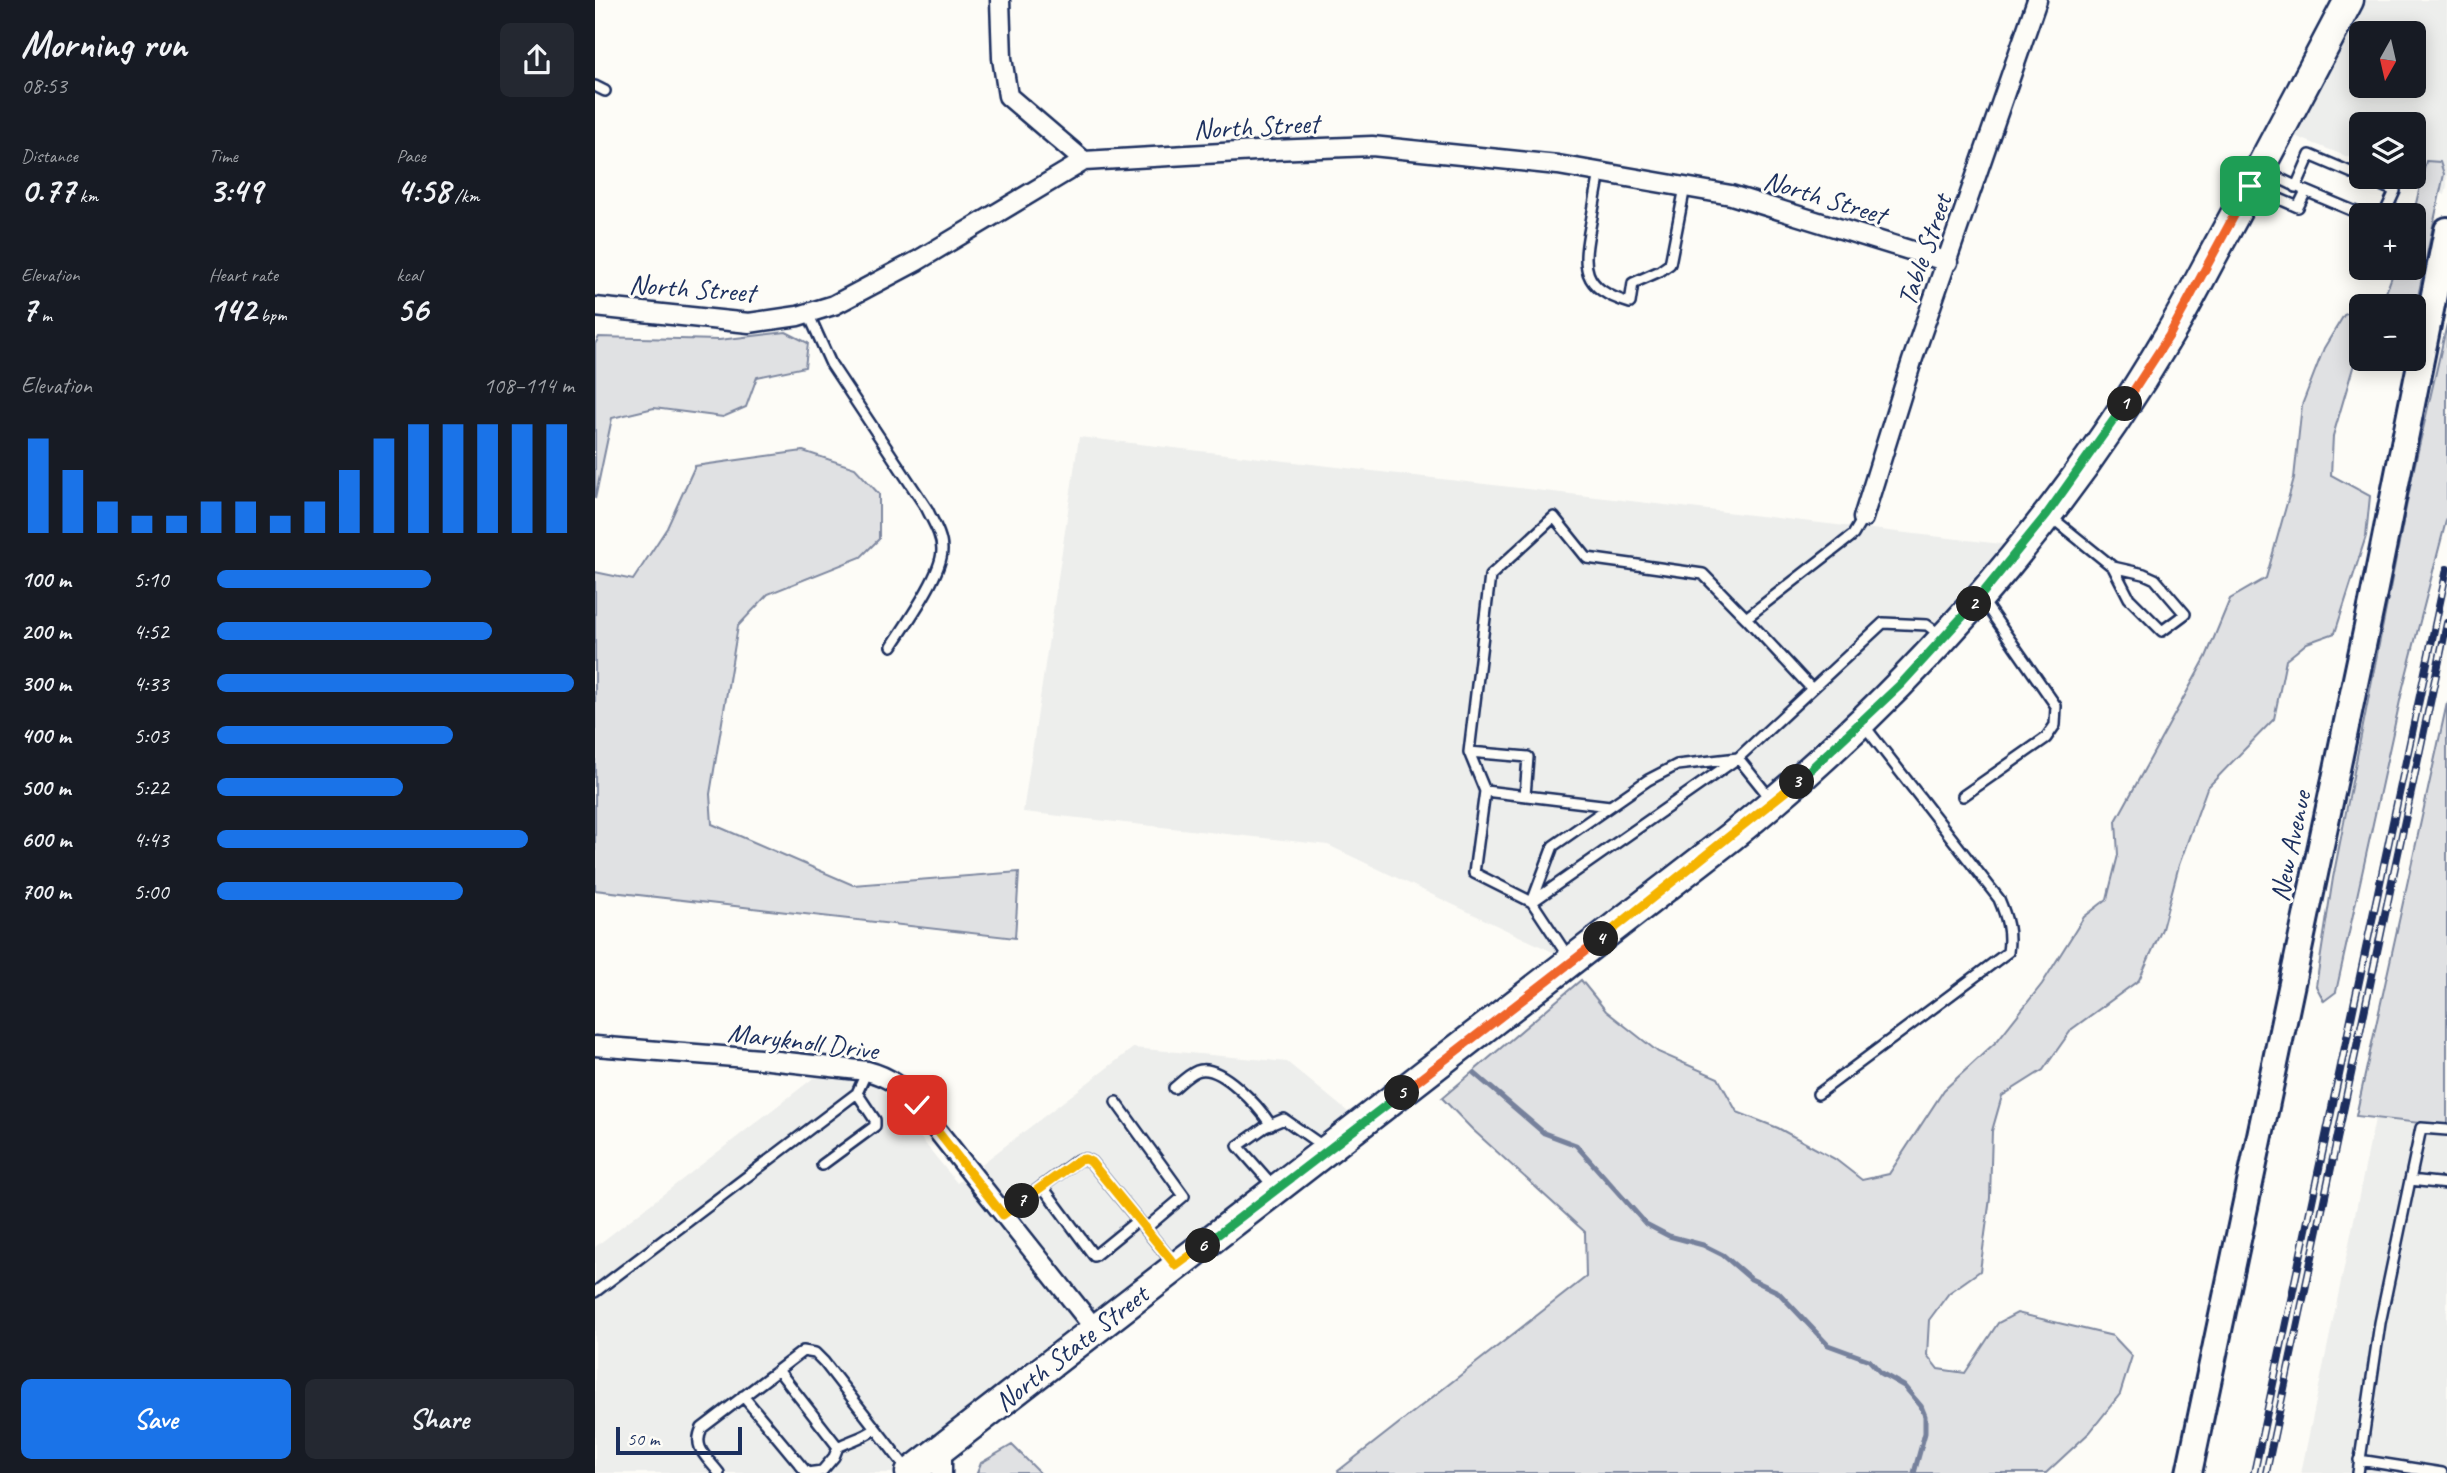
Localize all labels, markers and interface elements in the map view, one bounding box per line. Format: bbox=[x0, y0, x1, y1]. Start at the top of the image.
text: Morning run bbox=[21, 21, 187, 68]
north arrow bbox=[2349, 21, 2425, 98]
map controls bbox=[2349, 21, 2426, 371]
button: share bbox=[500, 23, 574, 97]
text: 08:53 bbox=[21, 71, 67, 100]
street label: North Street bbox=[1192, 105, 1324, 147]
button: layers bbox=[2349, 112, 2426, 189]
text: Distance bbox=[21, 144, 78, 168]
text: Time bbox=[209, 144, 238, 168]
text: Pace bbox=[396, 144, 426, 168]
pin bbox=[2220, 156, 2280, 216]
street label: North Street bbox=[1760, 162, 1894, 233]
icon: arrive bbox=[2231, 167, 2269, 205]
text: 0.77 bbox=[21, 168, 75, 213]
text: 3:49 bbox=[209, 168, 262, 213]
text: 4:58 bbox=[396, 168, 450, 213]
text: km bbox=[75, 184, 98, 208]
text: /km bbox=[450, 184, 479, 208]
street label: Table Street bbox=[1889, 187, 1960, 310]
button: + bbox=[2349, 203, 2426, 280]
text: Elevation bbox=[21, 263, 79, 287]
text: Heart rate bbox=[209, 263, 278, 287]
text: kcal bbox=[396, 263, 421, 287]
street label: North Street bbox=[628, 266, 760, 310]
text: 7 bbox=[21, 287, 37, 332]
text: 142 bbox=[209, 287, 256, 332]
text: 56 bbox=[396, 287, 428, 332]
button: − bbox=[2349, 294, 2426, 371]
text: m bbox=[37, 303, 52, 327]
text: bpm bbox=[256, 303, 287, 327]
text: Elevation bbox=[21, 371, 92, 400]
text: 108–114 m bbox=[483, 371, 574, 400]
pin: 1 bbox=[2107, 386, 2143, 422]
text: 1 bbox=[2120, 391, 2129, 415]
text: 100 m bbox=[21, 565, 71, 594]
text: 5:10 bbox=[133, 565, 169, 594]
pin: 2 bbox=[1957, 586, 1991, 622]
text: 2 bbox=[1969, 591, 1978, 615]
text: 200 m bbox=[21, 617, 71, 646]
text: 4:52 bbox=[133, 617, 169, 646]
text: 300 m bbox=[21, 669, 71, 698]
text: 4:33 bbox=[133, 669, 169, 698]
text: 400 m bbox=[21, 721, 71, 750]
text: 5:03 bbox=[133, 721, 169, 750]
pin: 3 bbox=[1779, 764, 1815, 800]
text: 3 bbox=[1792, 769, 1801, 793]
text: 500 m bbox=[21, 773, 70, 802]
text: 5:22 bbox=[133, 773, 169, 802]
street label: New Avenue bbox=[2261, 786, 2319, 904]
text: 600 m bbox=[21, 825, 71, 854]
text: 4:43 bbox=[133, 825, 169, 854]
text: 700 m bbox=[21, 877, 71, 906]
text: 5:00 bbox=[133, 877, 169, 906]
pin: 4 bbox=[1583, 922, 1619, 956]
text: 4 bbox=[1596, 926, 1605, 950]
street label: Maryknoll Drive bbox=[726, 1014, 882, 1068]
pin bbox=[887, 1075, 947, 1135]
pin: 5 bbox=[1385, 1076, 1419, 1110]
text: 5 bbox=[1397, 1080, 1406, 1104]
icon: check bbox=[898, 1086, 936, 1124]
pin: 7 bbox=[1005, 1184, 1039, 1218]
text: 7 bbox=[1017, 1188, 1026, 1212]
pin: 6 bbox=[1185, 1228, 1221, 1264]
text: 6 bbox=[1198, 1233, 1207, 1257]
street label: North State Street bbox=[987, 1275, 1157, 1419]
button: Save bbox=[21, 1379, 291, 1459]
button: Share bbox=[305, 1379, 574, 1459]
scale bar bbox=[616, 1424, 742, 1456]
text: 50 m bbox=[627, 1427, 659, 1451]

